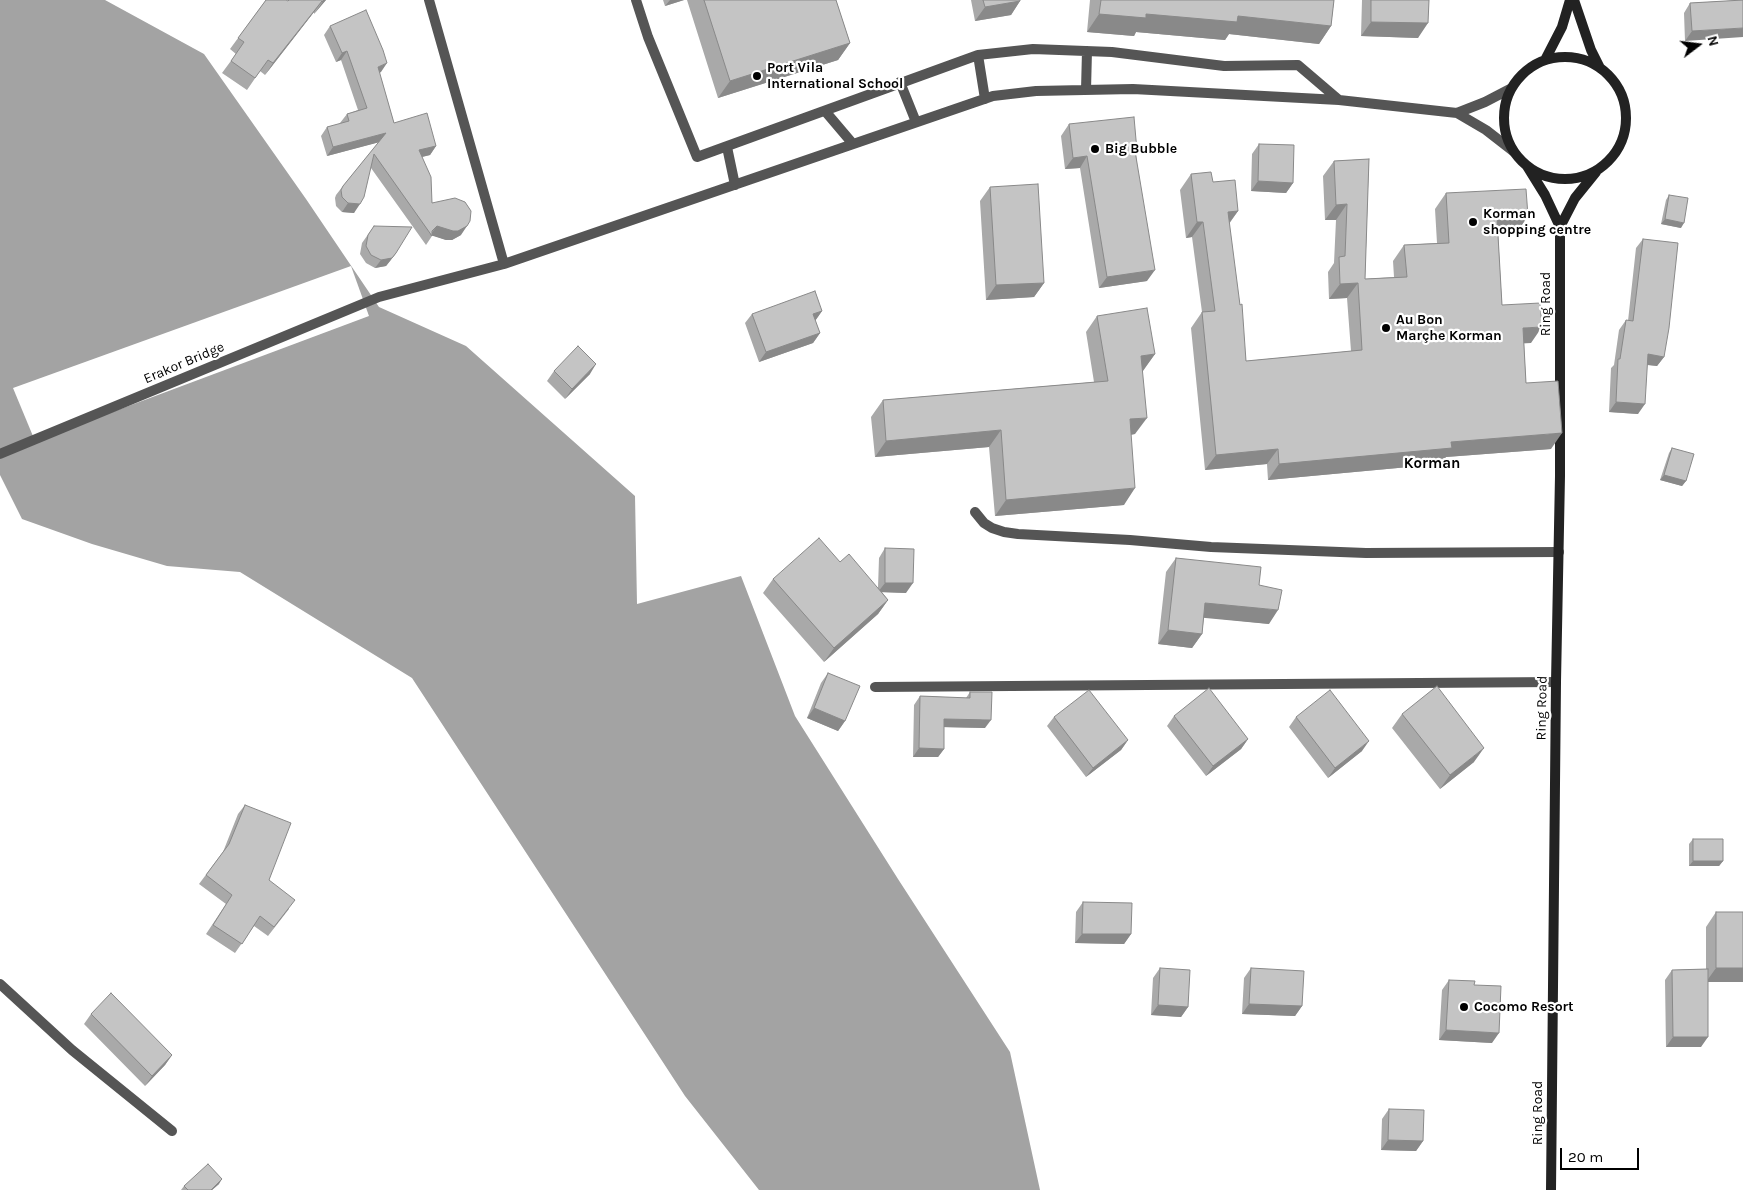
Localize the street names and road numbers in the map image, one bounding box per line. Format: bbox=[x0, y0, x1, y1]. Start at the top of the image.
street label: Ring Road bbox=[1538, 272, 1554, 336]
street label: Erakor Bridge bbox=[141, 338, 227, 388]
street label: Ring Road bbox=[1533, 676, 1551, 740]
street label: Ring Road bbox=[1530, 1081, 1546, 1145]

